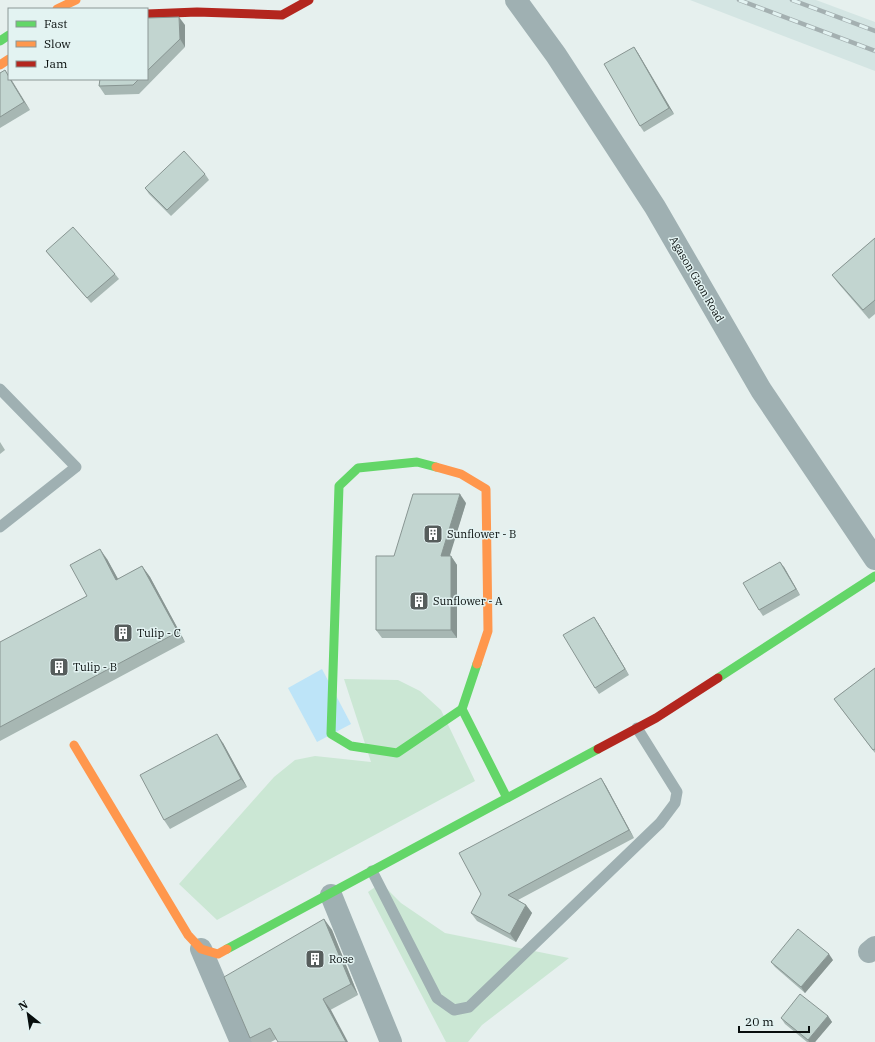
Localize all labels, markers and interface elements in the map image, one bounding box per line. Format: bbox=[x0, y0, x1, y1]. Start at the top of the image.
legend bbox=[8, 8, 148, 80]
text: Fast bbox=[44, 16, 68, 31]
text: Slow bbox=[44, 36, 71, 51]
text: Jam bbox=[44, 56, 68, 71]
street label: Agason Gaon Road bbox=[667, 234, 727, 325]
building icon: Sunflower - B bbox=[422, 523, 444, 545]
place label: Sunflower - B bbox=[447, 527, 516, 541]
building icon: Sunflower - A bbox=[408, 590, 430, 612]
place label: Sunflower - A bbox=[433, 594, 503, 608]
building icon: Tulip - C bbox=[112, 622, 134, 644]
place label: Tulip - C bbox=[137, 626, 181, 640]
building icon: Tulip - B bbox=[48, 656, 70, 678]
place label: Tulip - B bbox=[73, 660, 117, 674]
building icon: Rose bbox=[304, 948, 326, 970]
place label: Rose bbox=[329, 952, 354, 966]
north arrow bbox=[8, 994, 48, 1034]
text: N bbox=[16, 997, 31, 1014]
scale bar bbox=[739, 1008, 809, 1034]
text: 20 m bbox=[745, 1014, 774, 1029]

